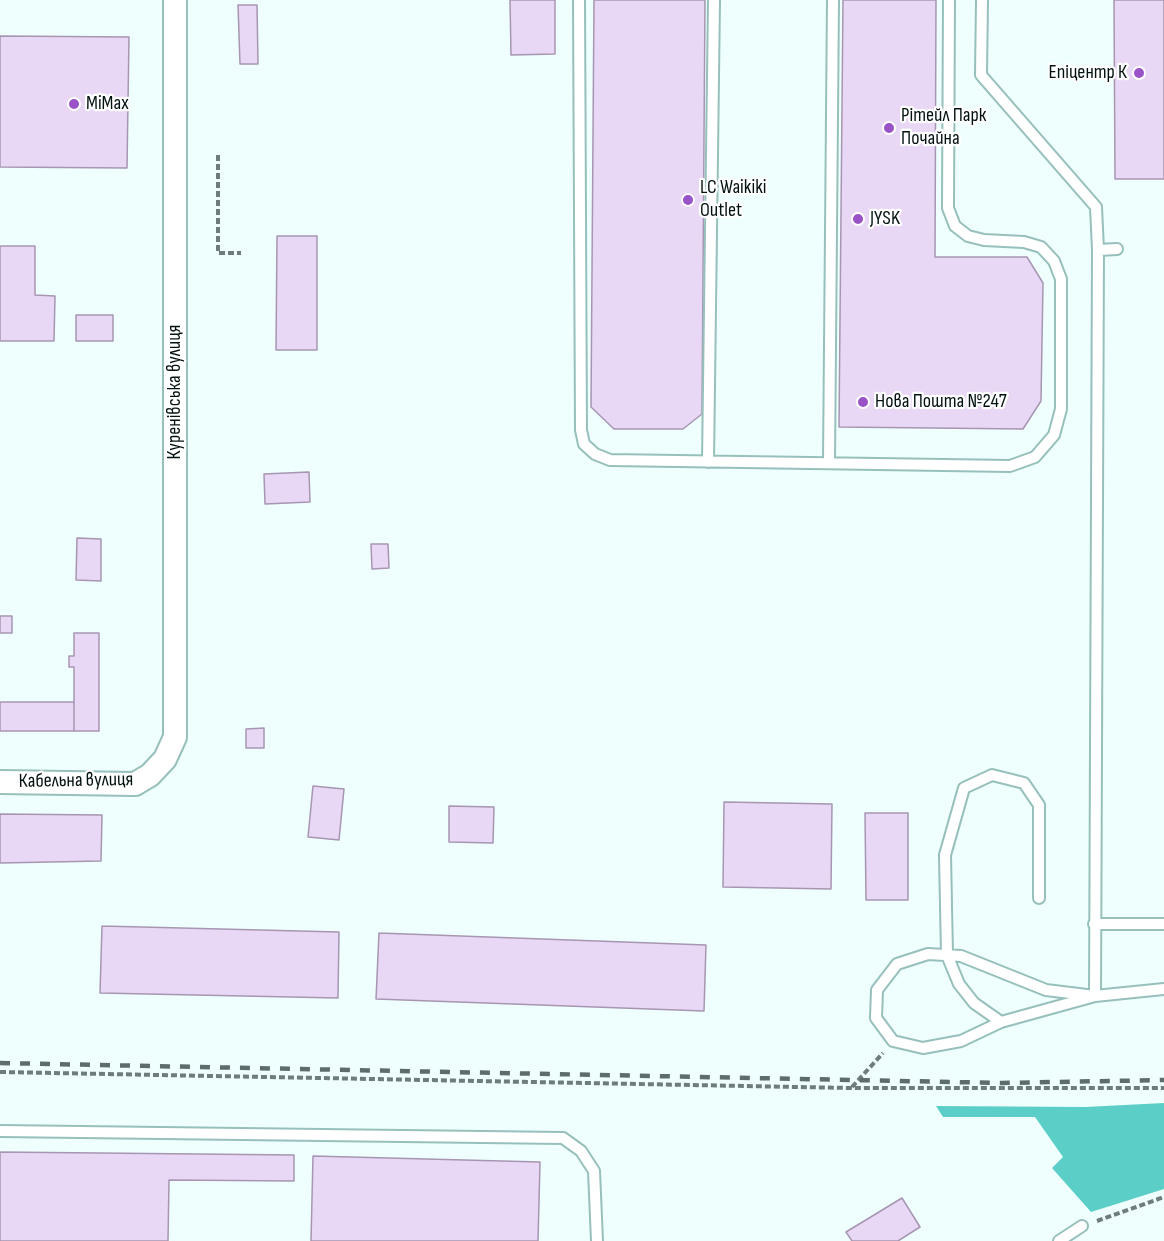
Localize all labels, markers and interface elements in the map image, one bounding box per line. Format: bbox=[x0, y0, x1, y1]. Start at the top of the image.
place label: Епіцентр К bbox=[1048, 61, 1127, 85]
marker: Епіцентр К bbox=[1132, 66, 1146, 80]
place label: MiMax bbox=[86, 92, 129, 116]
marker: MiMax bbox=[67, 97, 81, 111]
place label: Рітейл Парк Почайна bbox=[901, 104, 986, 151]
marker: Рітейл Парк Почайна bbox=[882, 121, 896, 135]
place label: LC Waikiki Outlet bbox=[700, 176, 767, 223]
marker: LC Waikiki Outlet bbox=[681, 193, 695, 207]
place label: JYSK bbox=[870, 207, 900, 231]
marker: JYSK bbox=[851, 212, 865, 226]
street label: Куренівська вулиця bbox=[163, 325, 187, 459]
place label: Нова Пошта №247 bbox=[875, 390, 1007, 414]
marker: Нова Пошта №247 bbox=[856, 395, 870, 409]
street label: Кабельна вулиця bbox=[19, 768, 133, 794]

